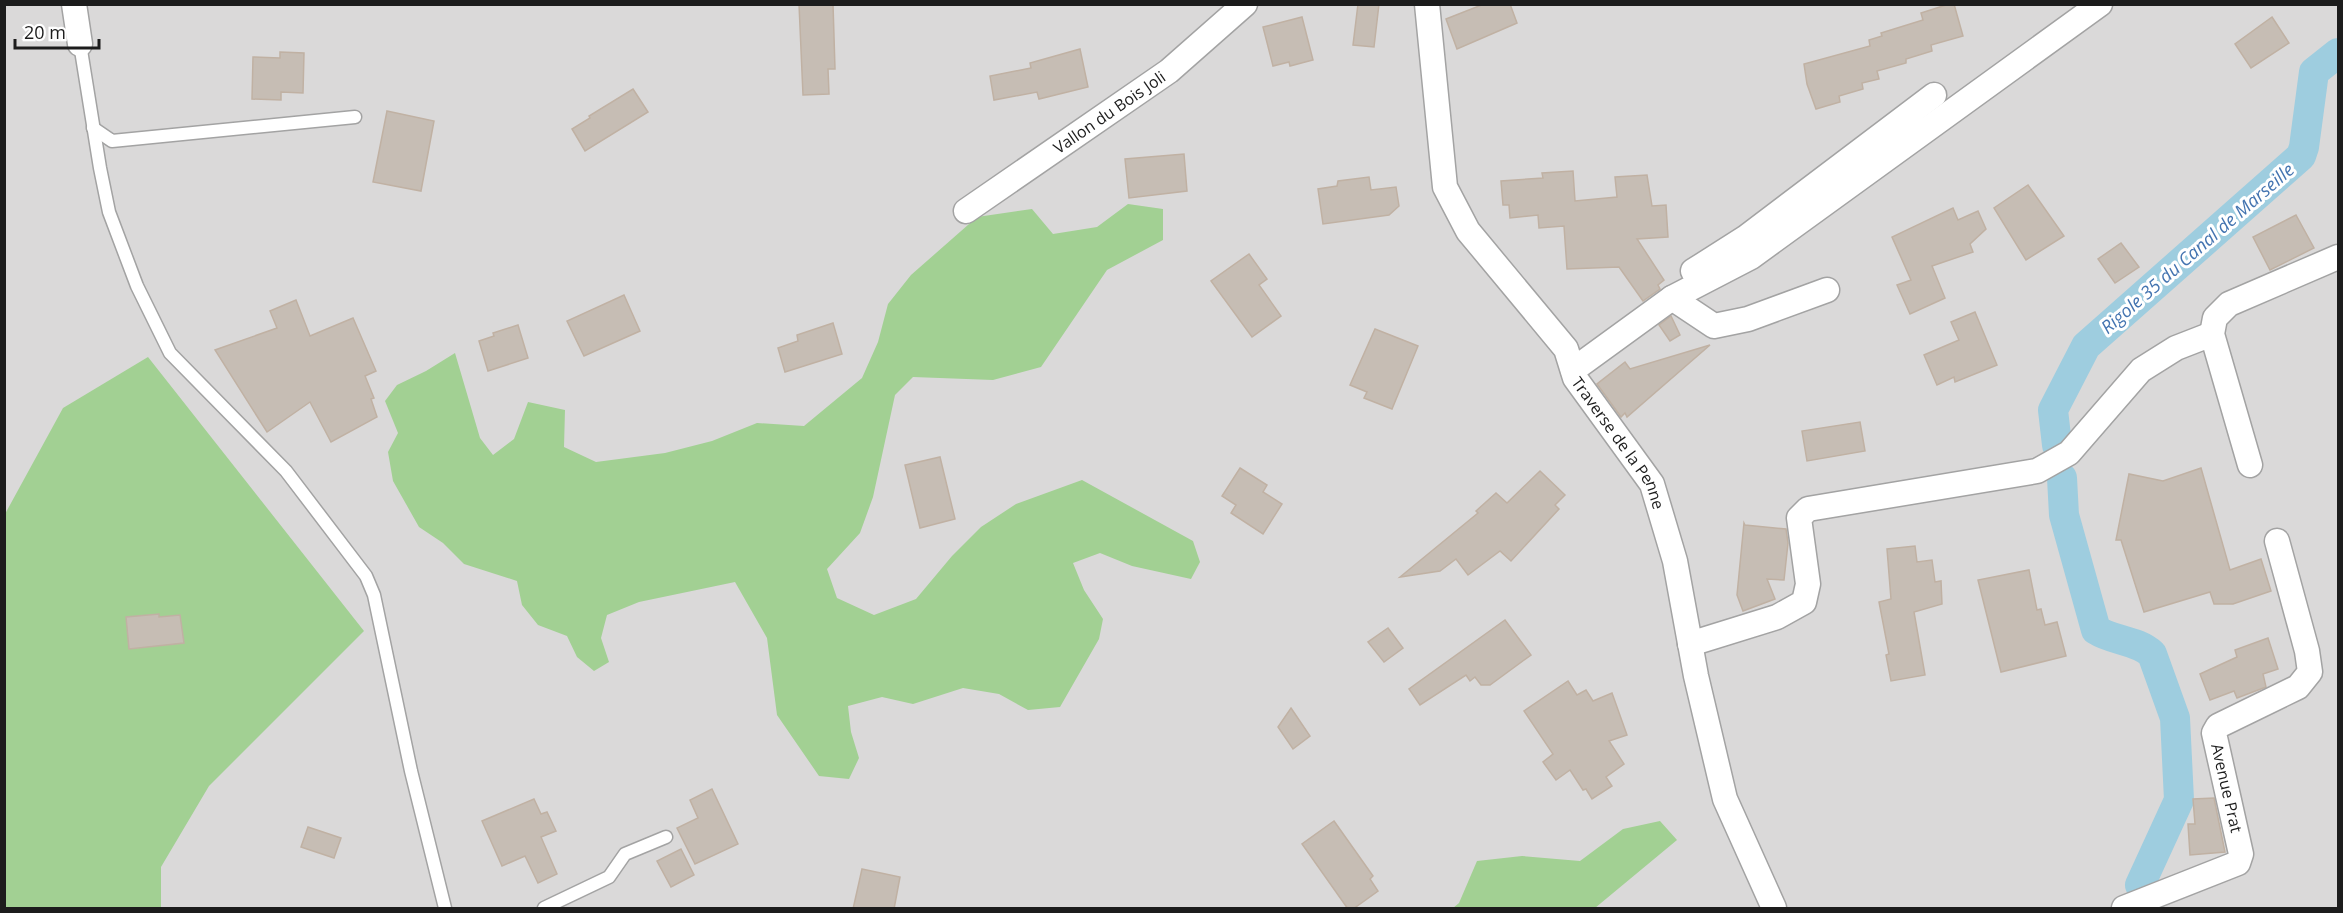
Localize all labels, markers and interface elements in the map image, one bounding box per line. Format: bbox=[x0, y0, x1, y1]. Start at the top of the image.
scale bar bbox=[15, 12, 99, 50]
text: 20 m bbox=[24, 20, 66, 44]
street label: Vallon du Bois Joli bbox=[1049, 66, 1170, 159]
water label: Rigole 35 du Canal de Marseille bbox=[2095, 157, 2299, 339]
street label: Traverse de la Penne bbox=[1567, 372, 1670, 512]
street label: Avenue Prat bbox=[2206, 741, 2248, 835]

